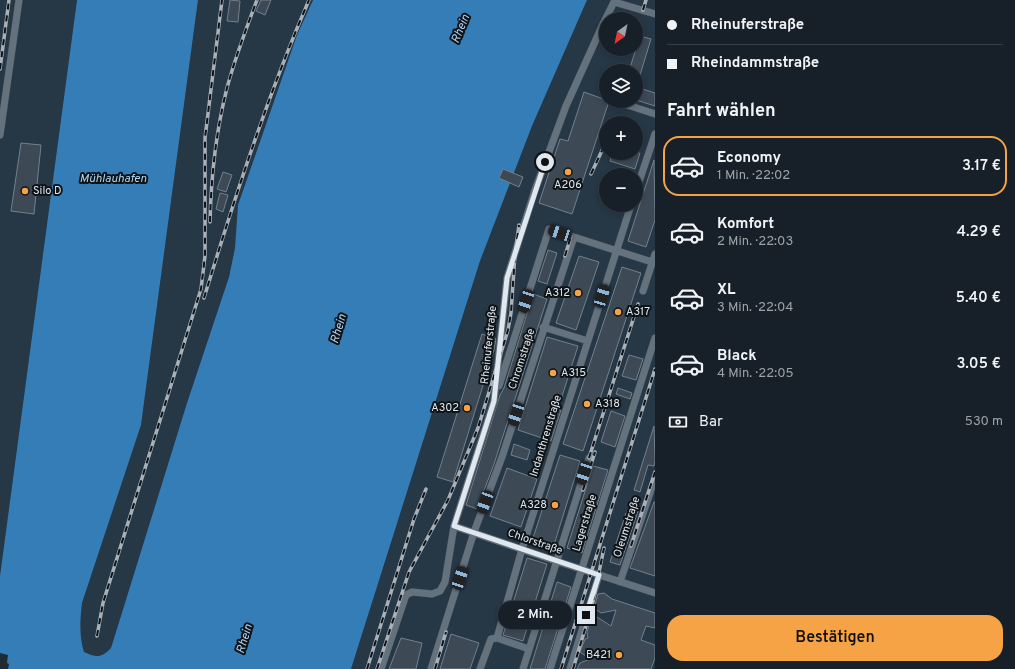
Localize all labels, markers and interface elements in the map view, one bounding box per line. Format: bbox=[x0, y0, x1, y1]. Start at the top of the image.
water label: Rhein bbox=[448, 12, 474, 46]
north arrow bbox=[599, 12, 643, 56]
map controls bbox=[599, 12, 643, 212]
text: Rheinuferstraße bbox=[691, 16, 804, 35]
text: Rheindammstraße bbox=[691, 54, 819, 73]
button: layers bbox=[599, 64, 643, 108]
text: Fahrt wählen bbox=[667, 100, 776, 123]
button: + bbox=[599, 116, 643, 160]
icon: car bbox=[669, 148, 705, 184]
text: Economy bbox=[717, 149, 781, 168]
route start bbox=[536, 153, 554, 171]
text: 3.17 € bbox=[962, 157, 1001, 176]
marker: A206 bbox=[563, 167, 573, 177]
button: − bbox=[599, 168, 643, 212]
text: 1 Min. · 22:02 bbox=[717, 168, 790, 184]
water label: Mühlauhafen bbox=[79, 171, 147, 187]
place label: A206 bbox=[554, 178, 582, 192]
place label: Silo D bbox=[33, 184, 62, 198]
marker: Silo D bbox=[20, 186, 30, 196]
icon: car bbox=[669, 214, 705, 250]
text: Komfort bbox=[717, 215, 774, 234]
text: 4.29 € bbox=[957, 223, 1001, 242]
car bbox=[547, 224, 573, 242]
text: 2 Min. · 22:03 bbox=[717, 234, 793, 250]
icon: car bbox=[669, 280, 705, 316]
text: XL bbox=[717, 281, 735, 300]
car bbox=[593, 283, 611, 309]
place label: A312 bbox=[545, 286, 570, 300]
car bbox=[517, 288, 535, 314]
marker: A312 bbox=[573, 288, 583, 298]
text: 5.40 € bbox=[956, 289, 1001, 308]
text: 3 Min. · 22:04 bbox=[717, 300, 793, 316]
street label: Rheinuferstraße bbox=[478, 305, 500, 385]
place label: A317 bbox=[626, 305, 650, 319]
marker: A317 bbox=[613, 307, 623, 317]
water label: Rhein bbox=[327, 312, 351, 346]
street label: Chromstraße bbox=[506, 327, 538, 391]
icon: car bbox=[669, 346, 705, 382]
text: Black bbox=[717, 347, 757, 366]
text: 3.05 € bbox=[957, 355, 1001, 374]
place label: A315 bbox=[561, 366, 586, 380]
text: 4 Min. · 22:05 bbox=[717, 366, 794, 382]
marker: A315 bbox=[548, 368, 558, 378]
street label: Indanthrenstraße bbox=[527, 393, 565, 479]
place label: A318 bbox=[595, 397, 620, 411]
marker: A318 bbox=[582, 399, 592, 409]
place label: A302 bbox=[431, 401, 459, 415]
car bbox=[507, 401, 525, 427]
marker: A302 bbox=[462, 403, 472, 413]
icon: cash bbox=[667, 411, 689, 433]
text: Bar bbox=[699, 413, 723, 432]
text: 530 m bbox=[965, 414, 1003, 430]
car bbox=[575, 460, 593, 486]
car bbox=[475, 489, 495, 515]
street label: Lagerstraße bbox=[570, 493, 600, 553]
street label: Oleumstraße bbox=[611, 495, 643, 559]
place label: A328 bbox=[520, 498, 547, 512]
marker: A328 bbox=[550, 500, 560, 510]
street label: Chlorstraße bbox=[506, 526, 564, 558]
car bbox=[451, 565, 469, 591]
callout: 2 Min. bbox=[498, 601, 572, 629]
route end bbox=[577, 606, 595, 624]
text: 2 Min. bbox=[517, 607, 553, 623]
button: Bestätigen bbox=[667, 615, 1003, 661]
water label: Rhein bbox=[233, 622, 257, 656]
place label: B421 bbox=[586, 648, 611, 662]
marker: B421 bbox=[614, 650, 624, 660]

